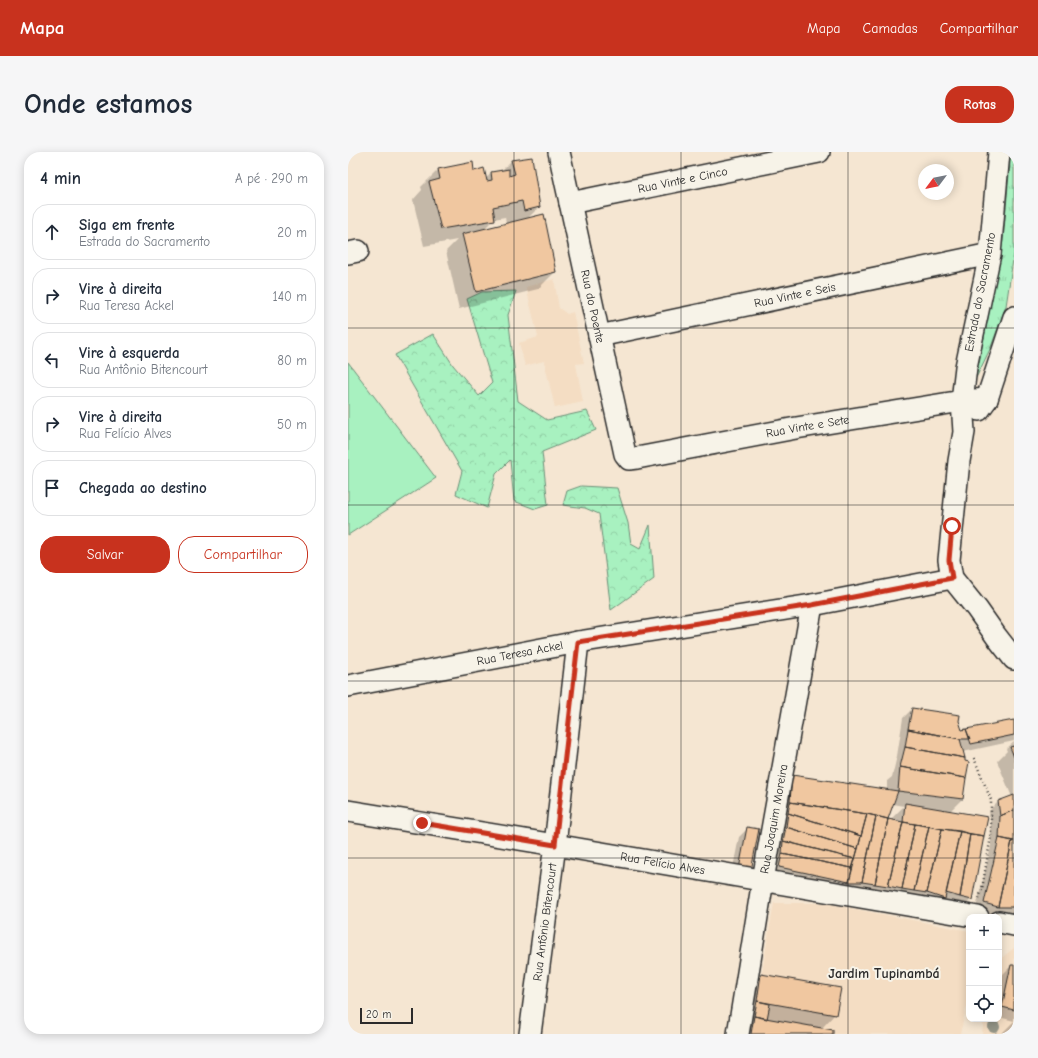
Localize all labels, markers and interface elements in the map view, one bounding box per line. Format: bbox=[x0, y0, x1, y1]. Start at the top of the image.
text: Mapa bbox=[20, 17, 65, 39]
text: Mapa bbox=[807, 20, 841, 37]
text: Camadas bbox=[863, 20, 918, 37]
text: Compartilhar bbox=[940, 20, 1018, 37]
button: Rotas bbox=[945, 86, 1014, 123]
text: Onde estamos bbox=[24, 88, 192, 120]
street label: Rua Vinte e Cinco bbox=[636, 164, 729, 196]
north arrow bbox=[918, 164, 954, 200]
text: 4 min bbox=[40, 169, 81, 188]
text: A pé · 290 m bbox=[235, 171, 308, 186]
text: Siga em frente bbox=[79, 216, 175, 234]
icon: ahead bbox=[41, 221, 63, 243]
text: 20 m bbox=[277, 225, 307, 240]
street label: Estrada do Sacramento bbox=[962, 231, 998, 353]
text: Estrada do Sacramento bbox=[79, 234, 210, 249]
street label: Rua do Poente bbox=[578, 268, 608, 344]
text: Vire à direita bbox=[79, 280, 162, 298]
street label: Rua Vinte e Seis bbox=[753, 280, 837, 310]
icon: right bbox=[41, 285, 63, 307]
text: 140 m bbox=[273, 289, 307, 304]
text: Rua Teresa Ackel bbox=[79, 298, 174, 313]
text: Vire à esquerda bbox=[79, 344, 180, 362]
icon: left bbox=[41, 349, 63, 371]
text: 80 m bbox=[277, 353, 307, 368]
text: Rua Antônio Bitencourt bbox=[79, 362, 207, 377]
text: Vire à direita bbox=[79, 408, 162, 426]
street label: Rua Vinte e Sete bbox=[765, 412, 850, 441]
icon: right bbox=[41, 413, 63, 435]
text: 50 m bbox=[277, 417, 307, 432]
text: Rua Felício Alves bbox=[79, 426, 171, 441]
icon: arrive bbox=[41, 477, 63, 499]
text: Chegada ao destino bbox=[79, 479, 207, 497]
route start bbox=[943, 517, 961, 535]
button: Salvar bbox=[40, 536, 170, 573]
button: Compartilhar bbox=[178, 536, 308, 573]
street label: Rua Teresa Ackel bbox=[476, 638, 564, 668]
street label: Rua Joaquim Moreira bbox=[757, 763, 791, 875]
route end bbox=[413, 814, 431, 832]
street label: Rua Felício Alves bbox=[619, 849, 706, 877]
street label: Rua Antônio Bitencourt bbox=[530, 862, 560, 982]
map controls bbox=[966, 914, 1002, 1022]
button: + bbox=[966, 914, 1002, 950]
button: − bbox=[966, 950, 1002, 986]
district label: Jardim Tupinambá bbox=[828, 965, 940, 982]
button: locate bbox=[966, 986, 1002, 1022]
scale bar bbox=[360, 1006, 413, 1025]
text: 20 m bbox=[366, 1008, 391, 1021]

